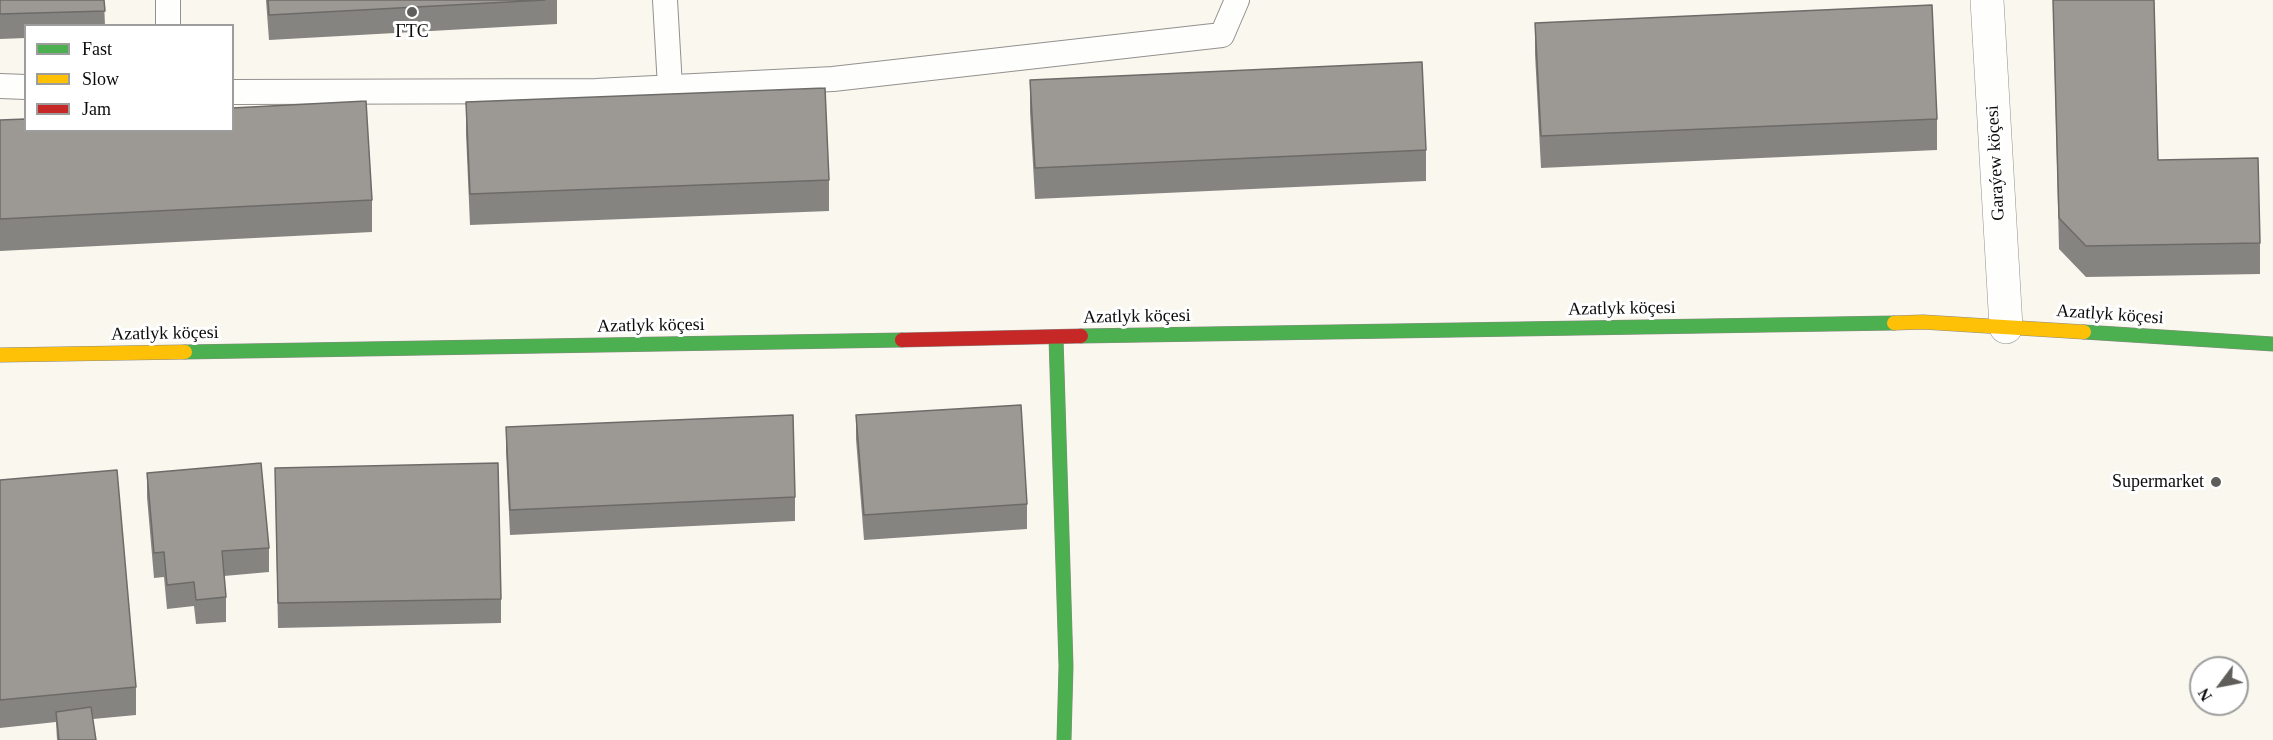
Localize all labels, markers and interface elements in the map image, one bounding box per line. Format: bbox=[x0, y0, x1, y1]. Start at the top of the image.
marker: ГТС bbox=[405, 5, 419, 19]
place label: ГТС bbox=[395, 21, 429, 43]
legend bbox=[24, 24, 234, 132]
text: Fast bbox=[82, 39, 112, 59]
text: Slow bbox=[82, 69, 119, 89]
text: Jam bbox=[82, 99, 111, 119]
street label: Garaýew köçesi bbox=[1982, 105, 2010, 221]
street label: Azatlyk köçesi bbox=[1568, 297, 1676, 321]
street label: Azatlyk köçesi bbox=[2056, 300, 2164, 330]
street label: Azatlyk köçesi bbox=[1083, 305, 1191, 329]
street label: Azatlyk köçesi bbox=[597, 314, 705, 338]
street label: Azatlyk köçesi bbox=[111, 322, 219, 346]
place label: Supermarket bbox=[2112, 471, 2204, 493]
marker: Supermarket bbox=[2209, 475, 2223, 489]
north arrow bbox=[2189, 656, 2249, 716]
text: N bbox=[2195, 685, 2215, 704]

